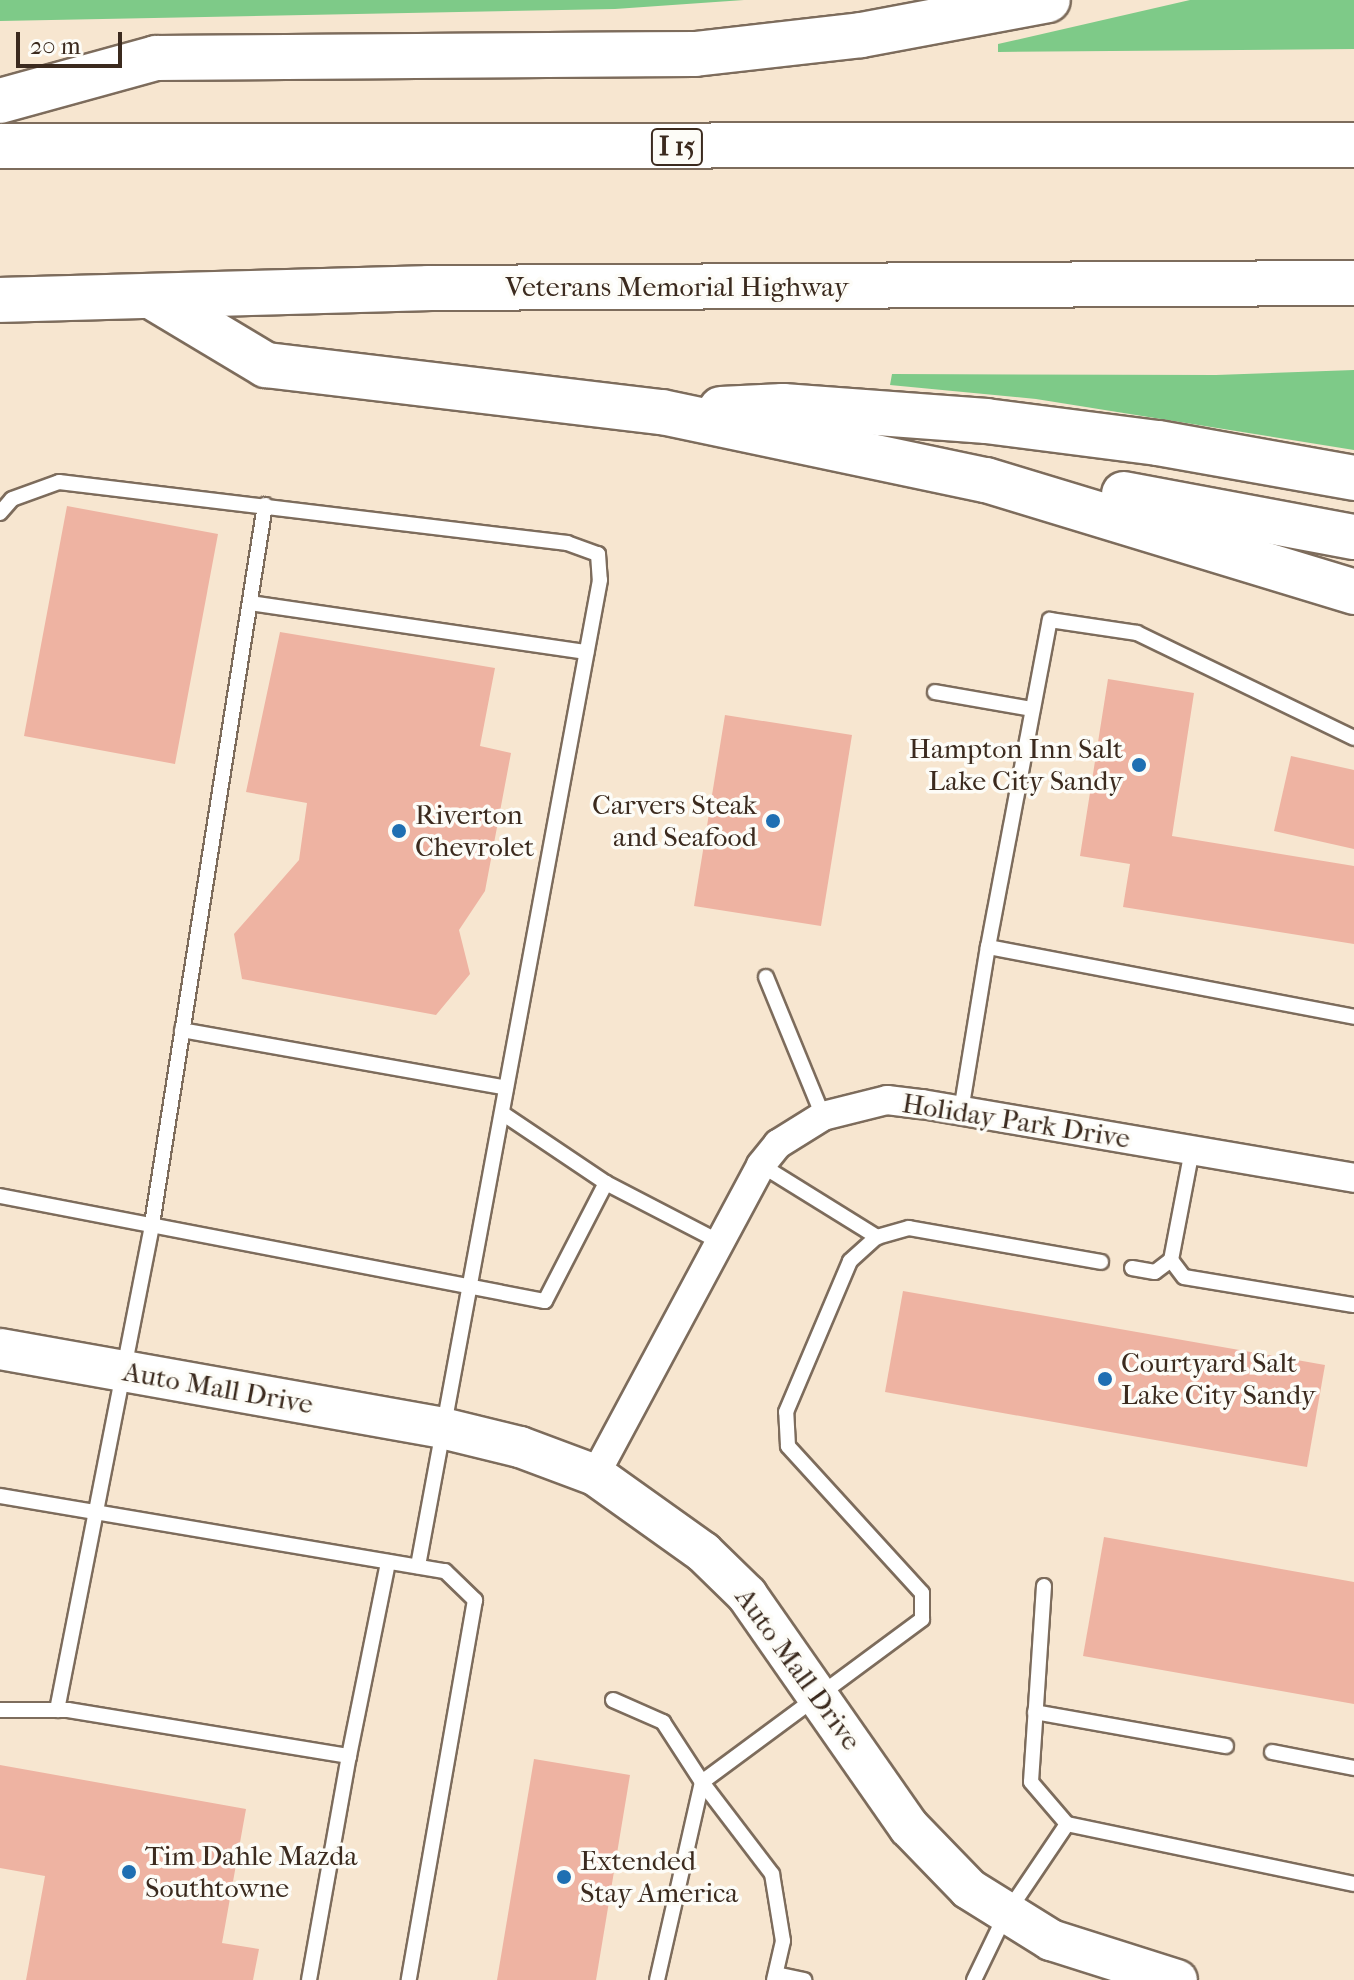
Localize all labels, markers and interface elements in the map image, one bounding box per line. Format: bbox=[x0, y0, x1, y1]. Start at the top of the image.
scale bar bbox=[20, 16, 126, 66]
text: 20 m bbox=[30, 32, 81, 60]
road number: I 15 bbox=[649, 125, 705, 169]
street label: Veterans Memorial Highway bbox=[505, 270, 849, 304]
place label: Hampton Inn Salt Lake City Sandy bbox=[909, 732, 1123, 798]
marker: Hampton Inn Salt Lake City Sandy bbox=[1130, 756, 1148, 774]
place label: Carvers Steak and Seafood bbox=[592, 788, 757, 854]
place label: Riverton Chevrolet bbox=[415, 798, 534, 864]
marker: Carvers Steak and Seafood bbox=[764, 812, 782, 830]
marker: Riverton Chevrolet bbox=[390, 822, 408, 840]
street label: Holiday Park Drive bbox=[900, 1086, 1132, 1156]
place label: Courtyard Salt Lake City Sandy bbox=[1121, 1346, 1316, 1412]
street label: Auto Mall Drive bbox=[120, 1355, 316, 1421]
marker: Courtyard Salt Lake City Sandy bbox=[1096, 1370, 1114, 1388]
street label: Auto Mall Drive bbox=[728, 1581, 868, 1757]
place label: Tim Dahle Mazda Southtowne bbox=[145, 1839, 357, 1905]
place label: Extended Stay America bbox=[580, 1844, 738, 1910]
marker: Tim Dahle Mazda Southtowne bbox=[120, 1863, 138, 1881]
marker: Extended Stay America bbox=[555, 1868, 573, 1886]

